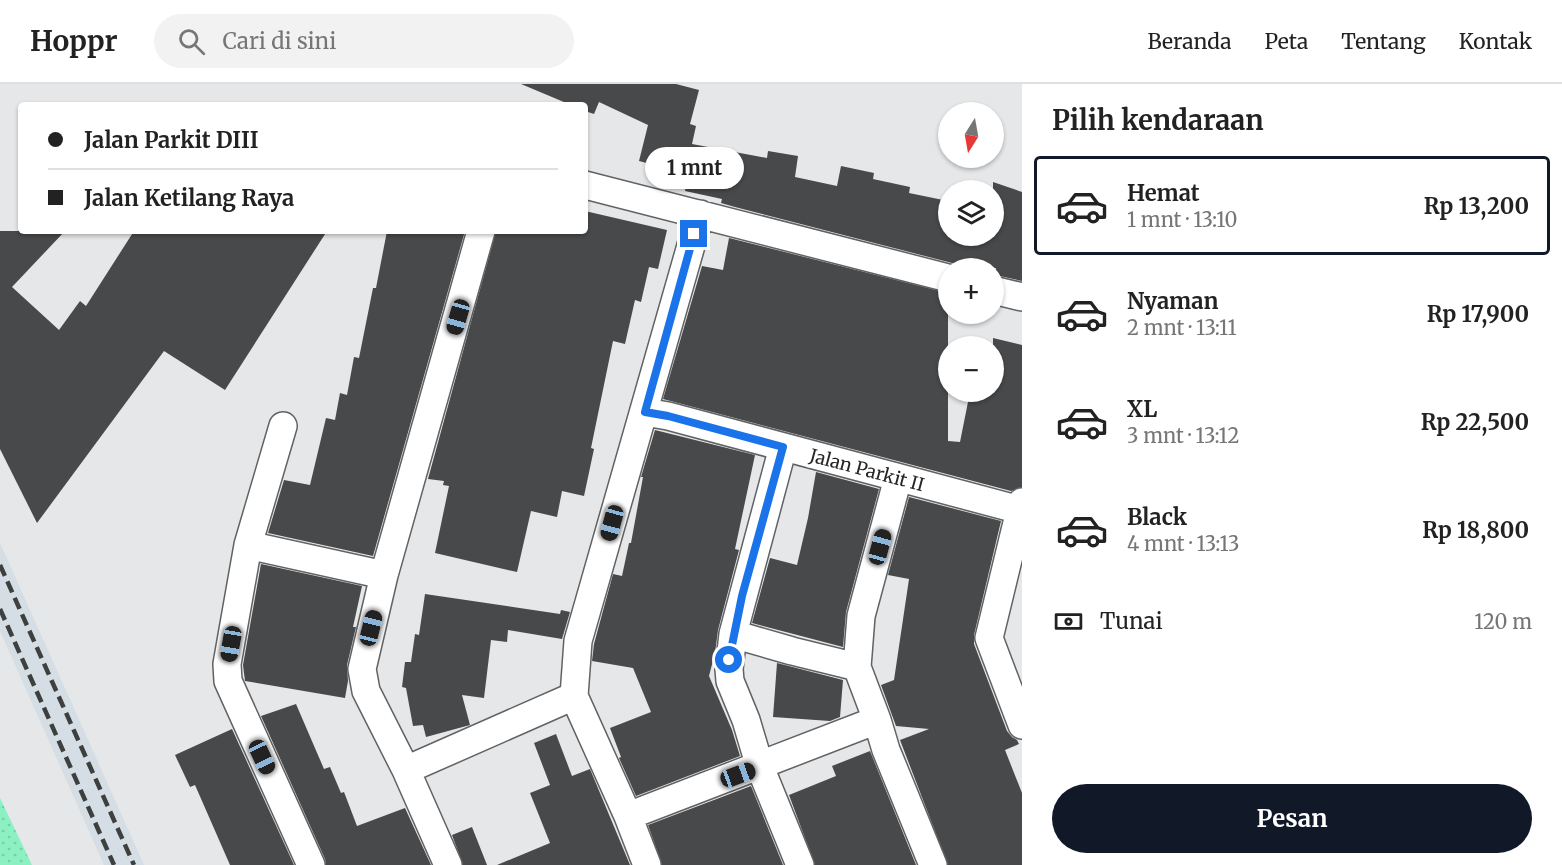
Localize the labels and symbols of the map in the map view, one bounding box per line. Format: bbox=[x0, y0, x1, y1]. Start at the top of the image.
north arrow bbox=[938, 102, 1004, 168]
callout: 1 mnt bbox=[644, 147, 744, 189]
route end bbox=[680, 220, 707, 247]
car bbox=[444, 297, 472, 337]
street label: Jalan Parkit II bbox=[806, 443, 927, 496]
car bbox=[599, 503, 625, 543]
car bbox=[867, 527, 893, 567]
car bbox=[358, 608, 384, 648]
car bbox=[219, 625, 243, 663]
route start bbox=[715, 646, 742, 673]
car bbox=[246, 737, 278, 777]
car bbox=[718, 760, 758, 790]

